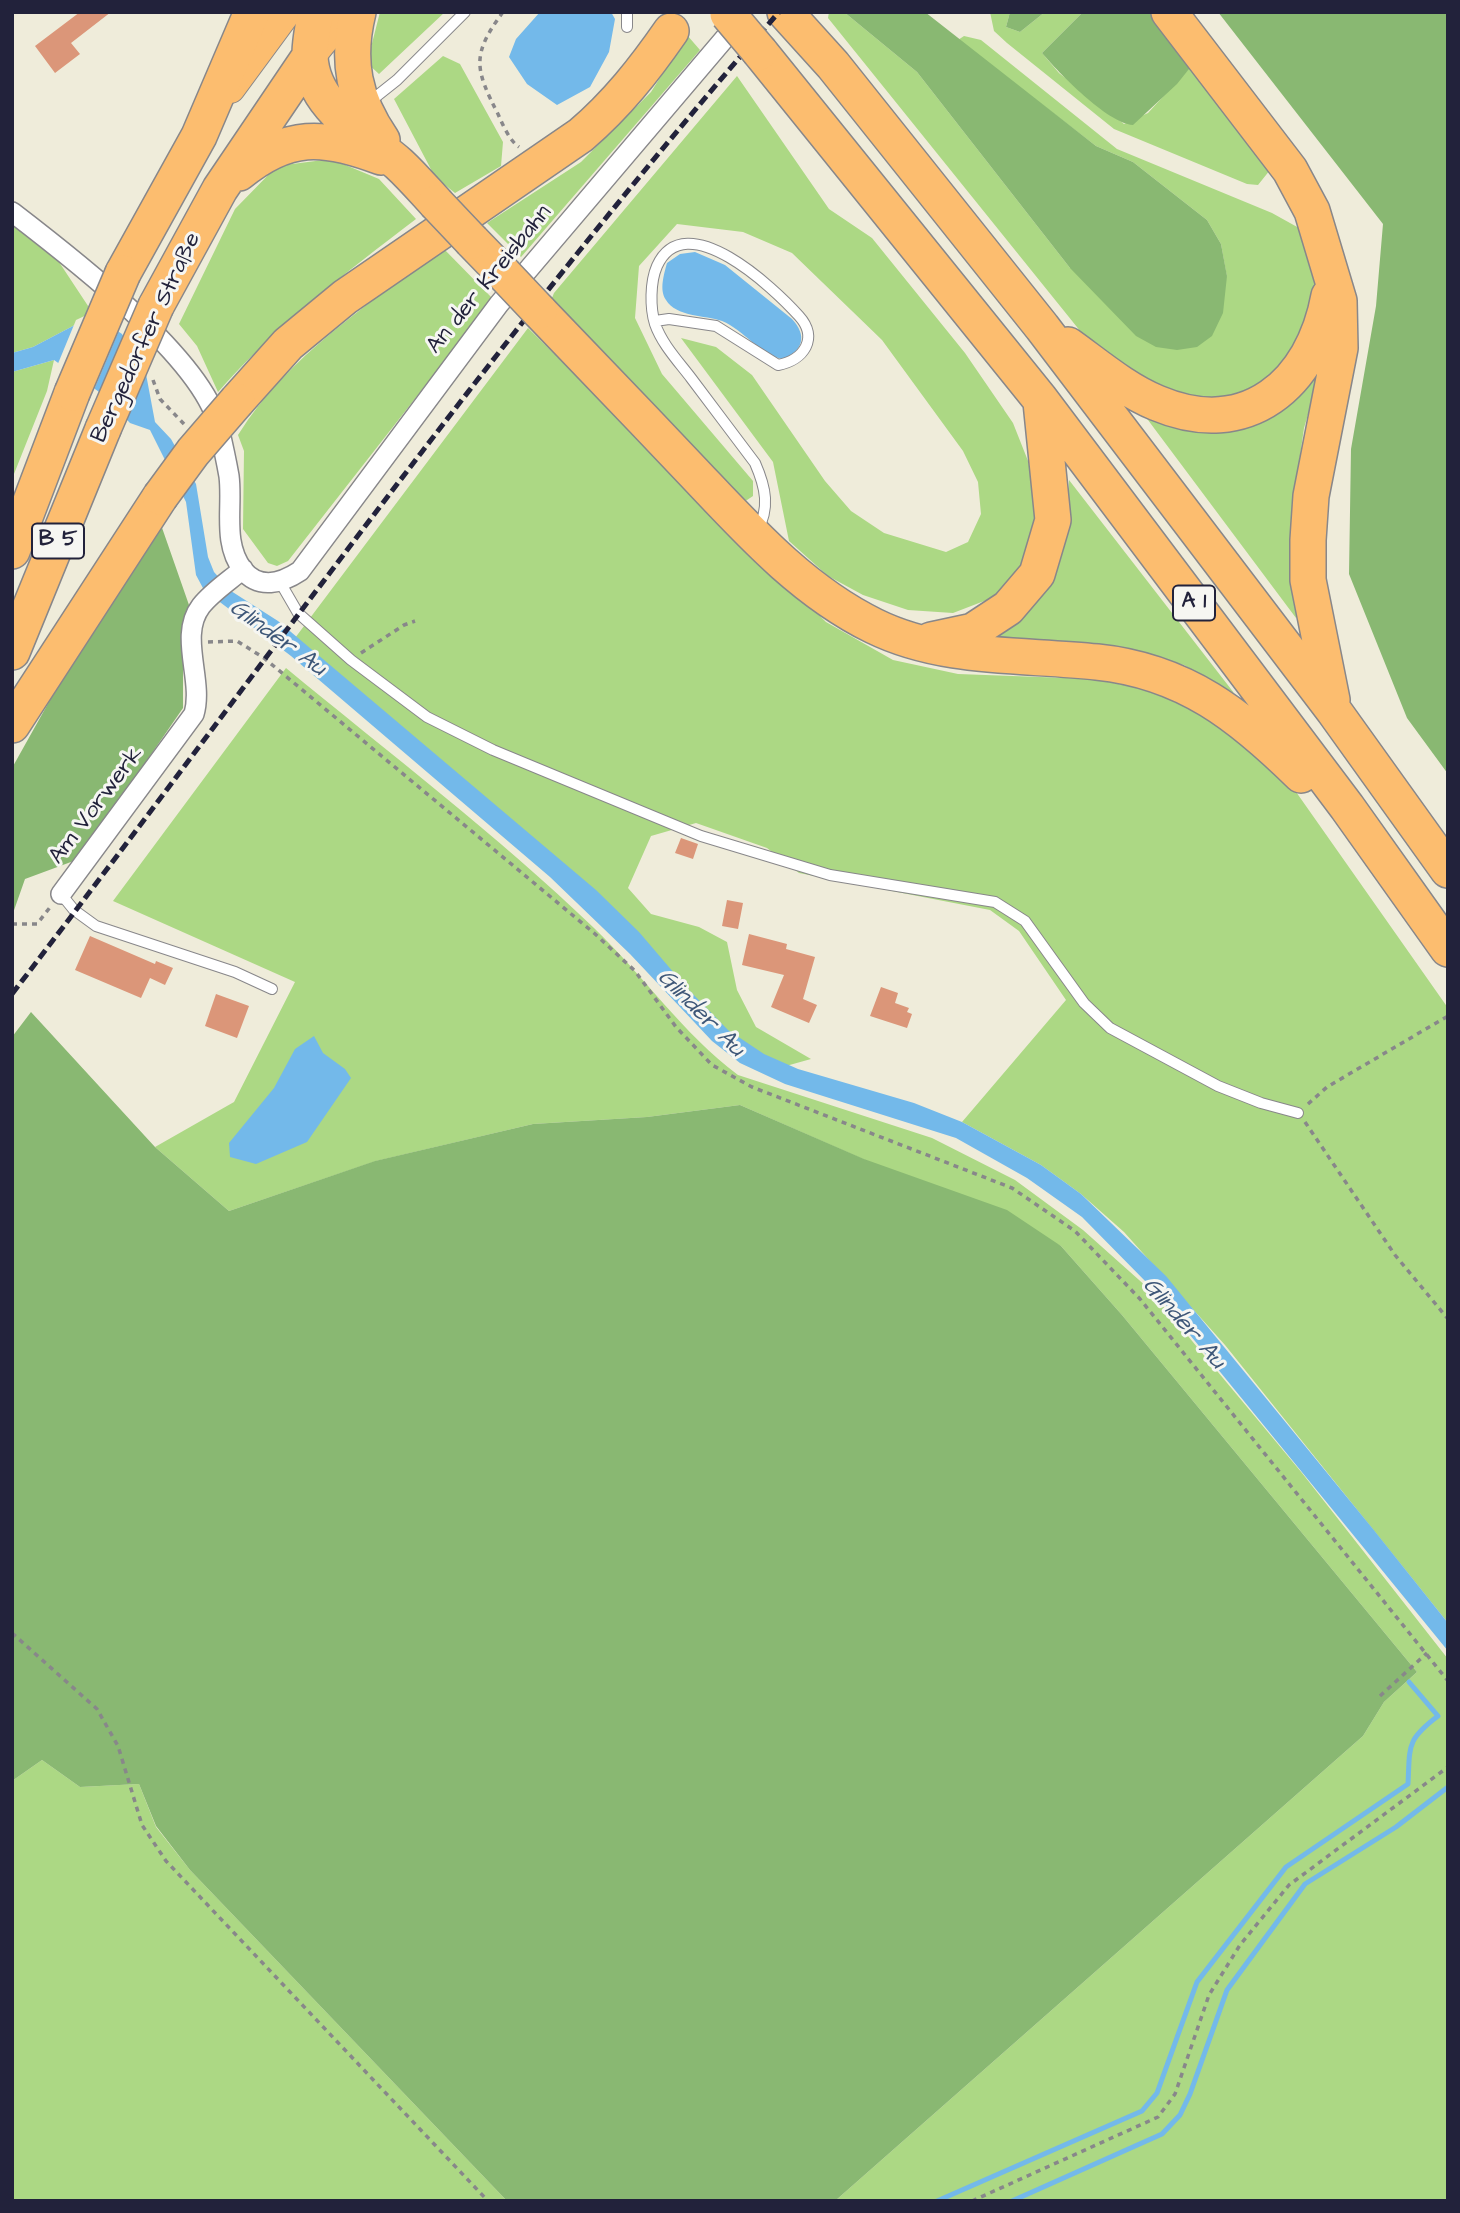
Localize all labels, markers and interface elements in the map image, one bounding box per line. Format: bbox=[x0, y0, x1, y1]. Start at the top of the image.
street label: An der Kreisbahn bbox=[422, 200, 558, 360]
street label: Bergedorfer Straße bbox=[86, 229, 208, 447]
road number: B 5 bbox=[32, 524, 84, 558]
road number: A 1 bbox=[1173, 586, 1215, 620]
water label: Glinder Au bbox=[223, 595, 331, 683]
street label: Am Vorwerk bbox=[44, 742, 150, 870]
water label: Glinder Au bbox=[650, 964, 750, 1064]
water label: Glinder Au bbox=[1135, 1272, 1231, 1376]

